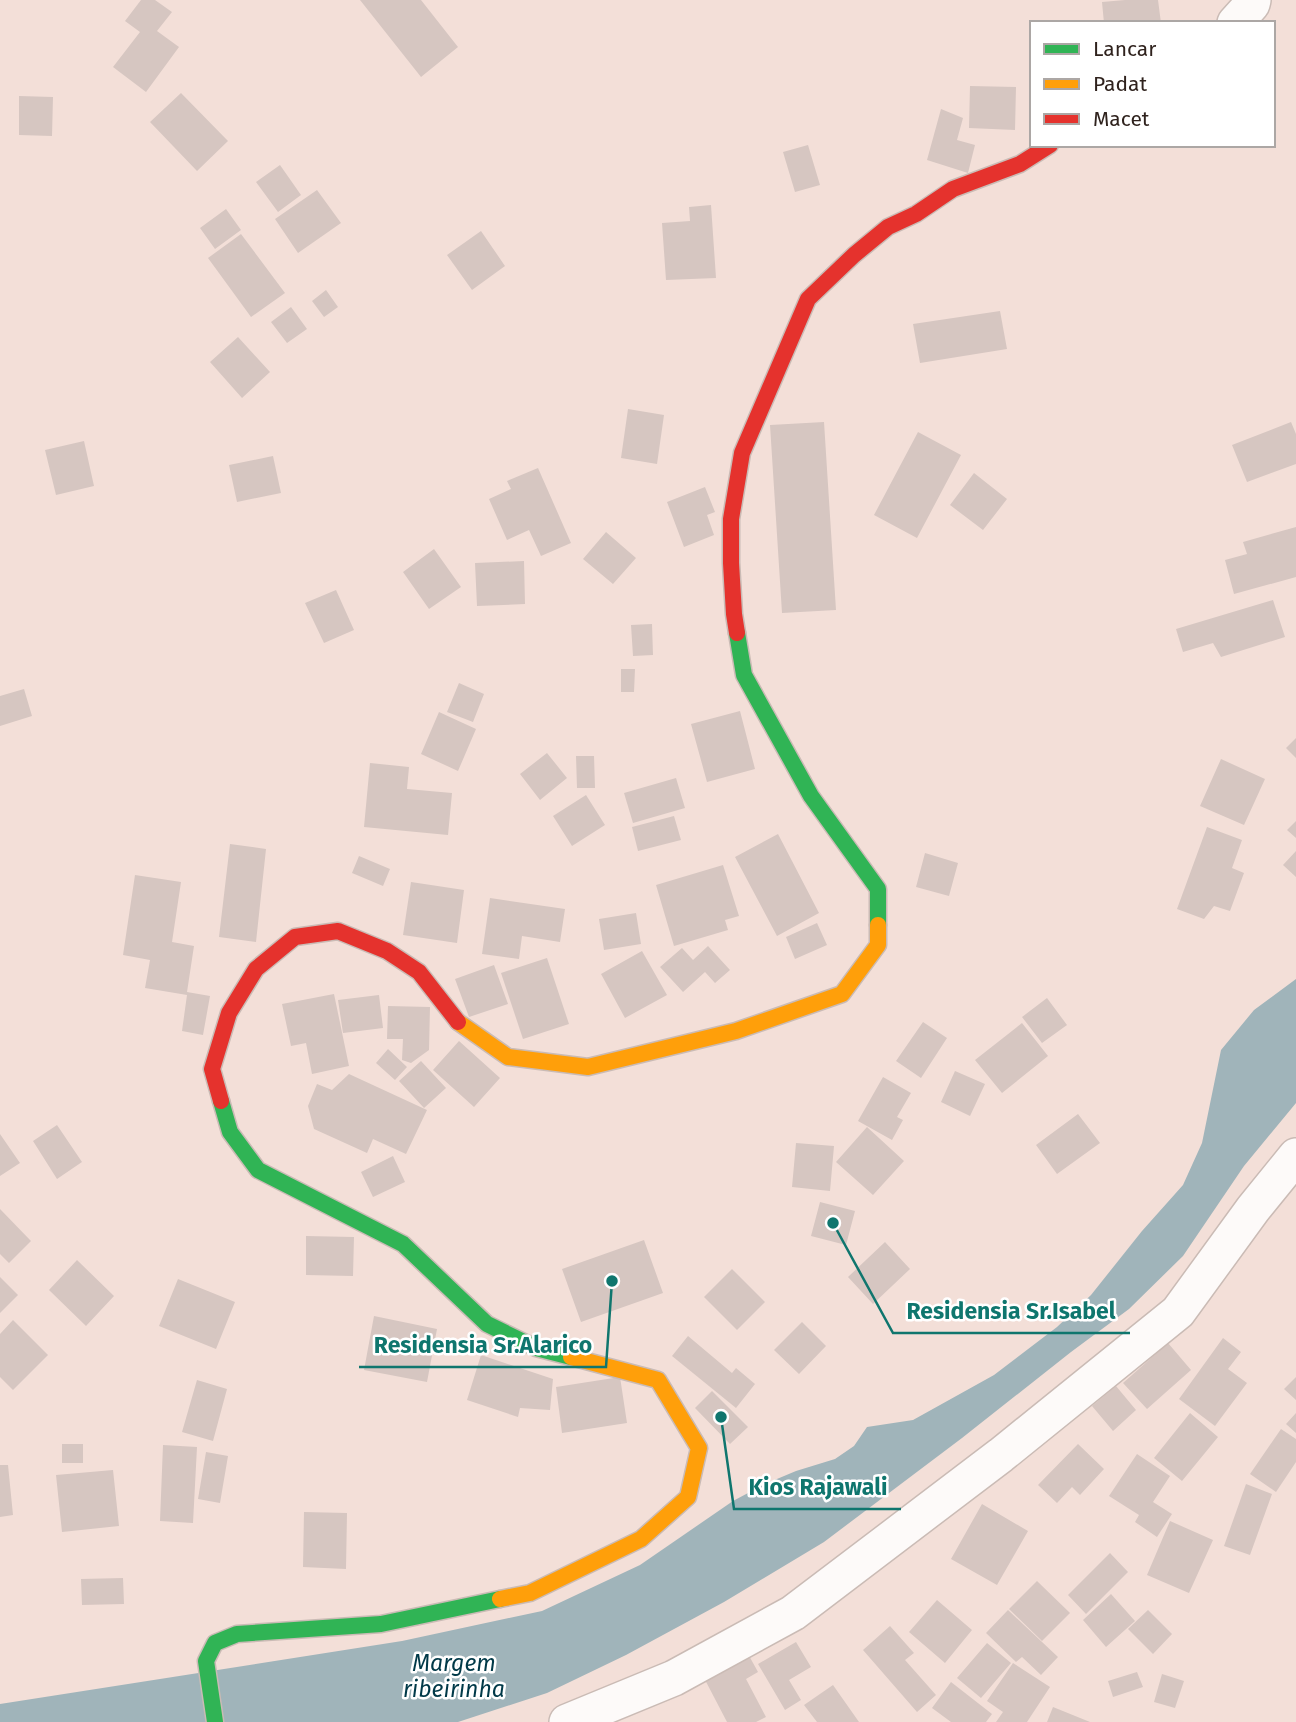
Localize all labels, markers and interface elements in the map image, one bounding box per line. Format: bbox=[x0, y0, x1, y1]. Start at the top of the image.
legend bbox=[1030, 21, 1275, 147]
text: Lancar bbox=[1093, 36, 1156, 62]
text: Padat bbox=[1093, 71, 1147, 97]
text: Macet bbox=[1093, 106, 1150, 132]
callout: Residensia Sr.Isabel bbox=[893, 1289, 1130, 1333]
text: Residensia Sr.Isabel bbox=[906, 1297, 1116, 1325]
callout: Residensia Sr.Alarico bbox=[359, 1323, 606, 1367]
text: Residensia Sr.Alarico bbox=[374, 1331, 592, 1359]
callout: Kios Rajawali bbox=[734, 1465, 901, 1509]
text: Kios Rajawali bbox=[749, 1473, 887, 1501]
water label: Margem ribeirinha bbox=[403, 1649, 505, 1703]

